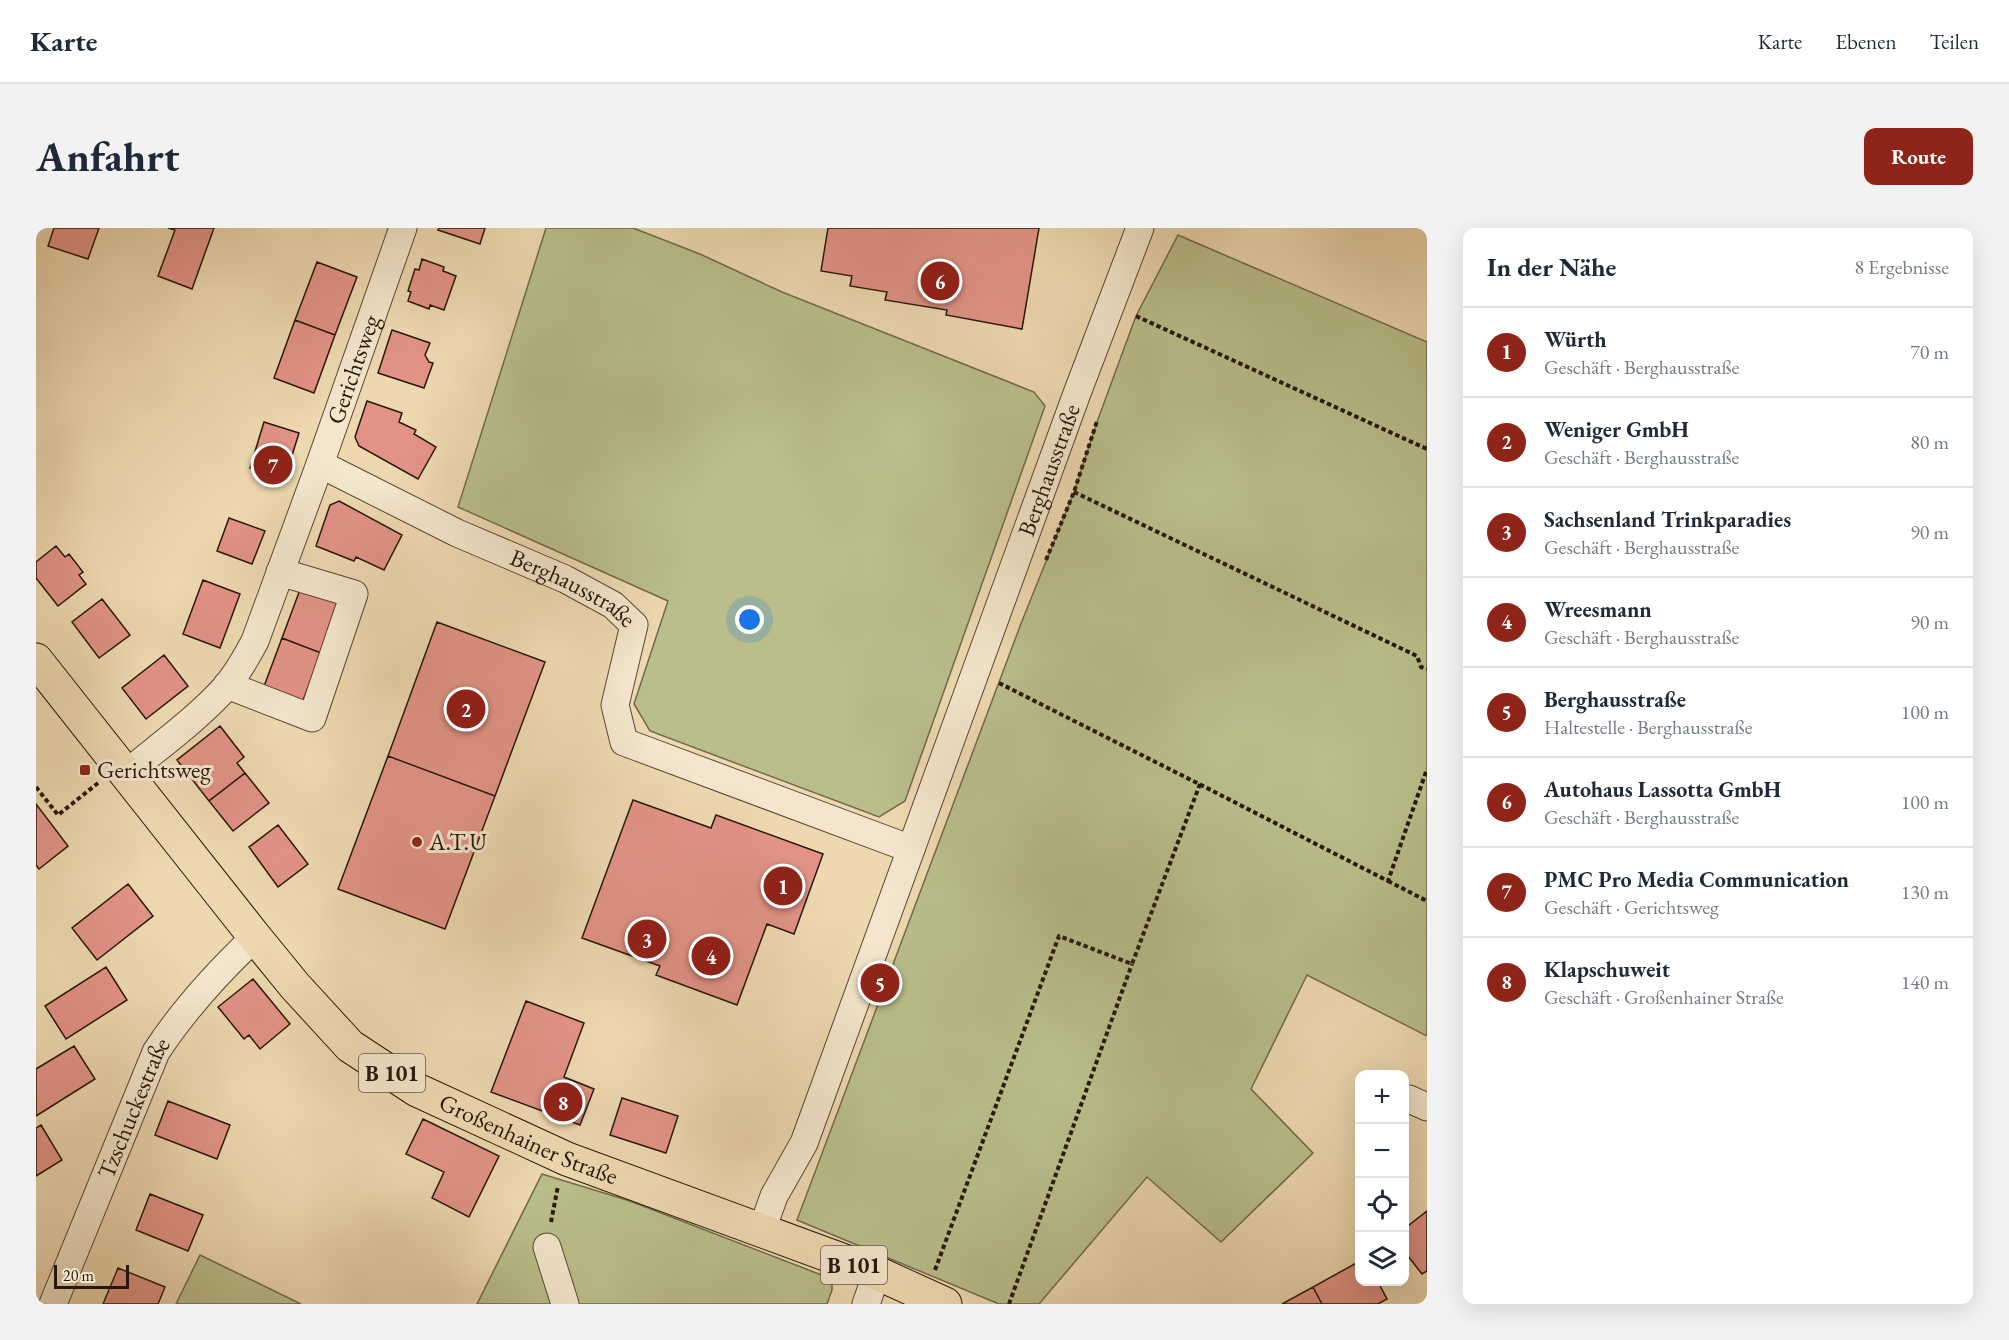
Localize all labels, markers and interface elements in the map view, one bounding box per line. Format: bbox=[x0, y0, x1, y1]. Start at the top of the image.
text: Karte bbox=[30, 23, 97, 59]
text: Karte bbox=[1758, 28, 1802, 55]
text: Ebenen bbox=[1835, 28, 1896, 55]
text: Teilen bbox=[1929, 28, 1979, 55]
button: Route bbox=[1864, 128, 1973, 185]
text: Anfahrt bbox=[36, 129, 179, 184]
text: In der Nähe bbox=[1487, 250, 1616, 284]
text: 8 Ergebnisse bbox=[1854, 254, 1949, 280]
pin: 6 bbox=[920, 259, 960, 304]
street label: Gerichtsweg bbox=[319, 310, 387, 428]
text: Würth bbox=[1544, 325, 1607, 354]
text: 1 bbox=[1501, 339, 1512, 365]
text: 70 m bbox=[1910, 339, 1949, 365]
text: Geschäft · Berghausstraße bbox=[1544, 354, 1739, 380]
street label: Berghausstraße bbox=[1010, 400, 1087, 540]
text: Weniger GmbH bbox=[1544, 415, 1689, 444]
text: 2 bbox=[1501, 429, 1512, 455]
text: 80 m bbox=[1910, 429, 1949, 455]
pin: 7 bbox=[254, 442, 292, 488]
text: Geschäft · Berghausstraße bbox=[1544, 444, 1739, 470]
text: Sachsenland Trinkparadies bbox=[1544, 505, 1791, 534]
text: 3 bbox=[1501, 519, 1512, 545]
text: 90 m bbox=[1910, 519, 1949, 545]
text: Geschäft · Berghausstraße bbox=[1544, 534, 1739, 560]
street label: Berghausstraße bbox=[506, 541, 643, 634]
text: Wreesmann bbox=[1544, 595, 1652, 624]
your location bbox=[735, 605, 764, 634]
text: 4 bbox=[1501, 609, 1512, 635]
text: 90 m bbox=[1910, 609, 1949, 635]
text: Geschäft · Berghausstraße bbox=[1544, 624, 1739, 650]
text: Berghausstraße bbox=[1544, 685, 1686, 714]
pin: 2 bbox=[446, 686, 486, 732]
text: 5 bbox=[1501, 699, 1512, 725]
text: 100 m bbox=[1901, 699, 1949, 725]
text: Haltestelle · Berghausstraße bbox=[1544, 714, 1752, 740]
place label: Gerichtsweg bbox=[97, 754, 211, 785]
marker: Gerichtsweg bbox=[78, 763, 92, 777]
text: Autohaus Lassotta GmbH bbox=[1544, 775, 1781, 804]
text: 6 bbox=[1501, 789, 1512, 815]
text: 100 m bbox=[1901, 789, 1949, 815]
text: Geschäft · Berghausstraße bbox=[1544, 804, 1739, 830]
place label: A.T.U bbox=[428, 826, 487, 857]
marker: A.T.U bbox=[410, 835, 424, 849]
pin: 1 bbox=[764, 864, 802, 908]
text: PMC Pro Media Communication bbox=[1544, 865, 1849, 894]
text: 7 bbox=[1501, 879, 1512, 905]
text: 130 m bbox=[1901, 879, 1949, 905]
text: Geschäft · Gerichtsweg bbox=[1544, 894, 1719, 920]
pin: 3 bbox=[628, 916, 666, 962]
pin: 4 bbox=[692, 934, 730, 978]
text: Klapschuweit bbox=[1544, 955, 1670, 984]
pin: 5 bbox=[860, 960, 900, 1005]
text: 8 bbox=[1501, 969, 1512, 995]
text: 140 m bbox=[1901, 969, 1949, 995]
text: Geschäft · Großenhainer Straße bbox=[1544, 984, 1784, 1010]
street label: Tzschuckestraße bbox=[90, 1031, 177, 1183]
road number: B 101 bbox=[359, 1054, 425, 1092]
map controls bbox=[1355, 1070, 1409, 1286]
button: + bbox=[1355, 1070, 1409, 1124]
pin: 8 bbox=[544, 1080, 582, 1124]
street label: Großenhainer Straße bbox=[434, 1086, 622, 1191]
button: − bbox=[1355, 1124, 1409, 1178]
button: locate bbox=[1355, 1178, 1409, 1232]
button: layers bbox=[1355, 1232, 1409, 1286]
road number: B 101 bbox=[821, 1246, 887, 1284]
scale bar bbox=[54, 1262, 129, 1290]
text: 20 m bbox=[63, 1265, 94, 1286]

